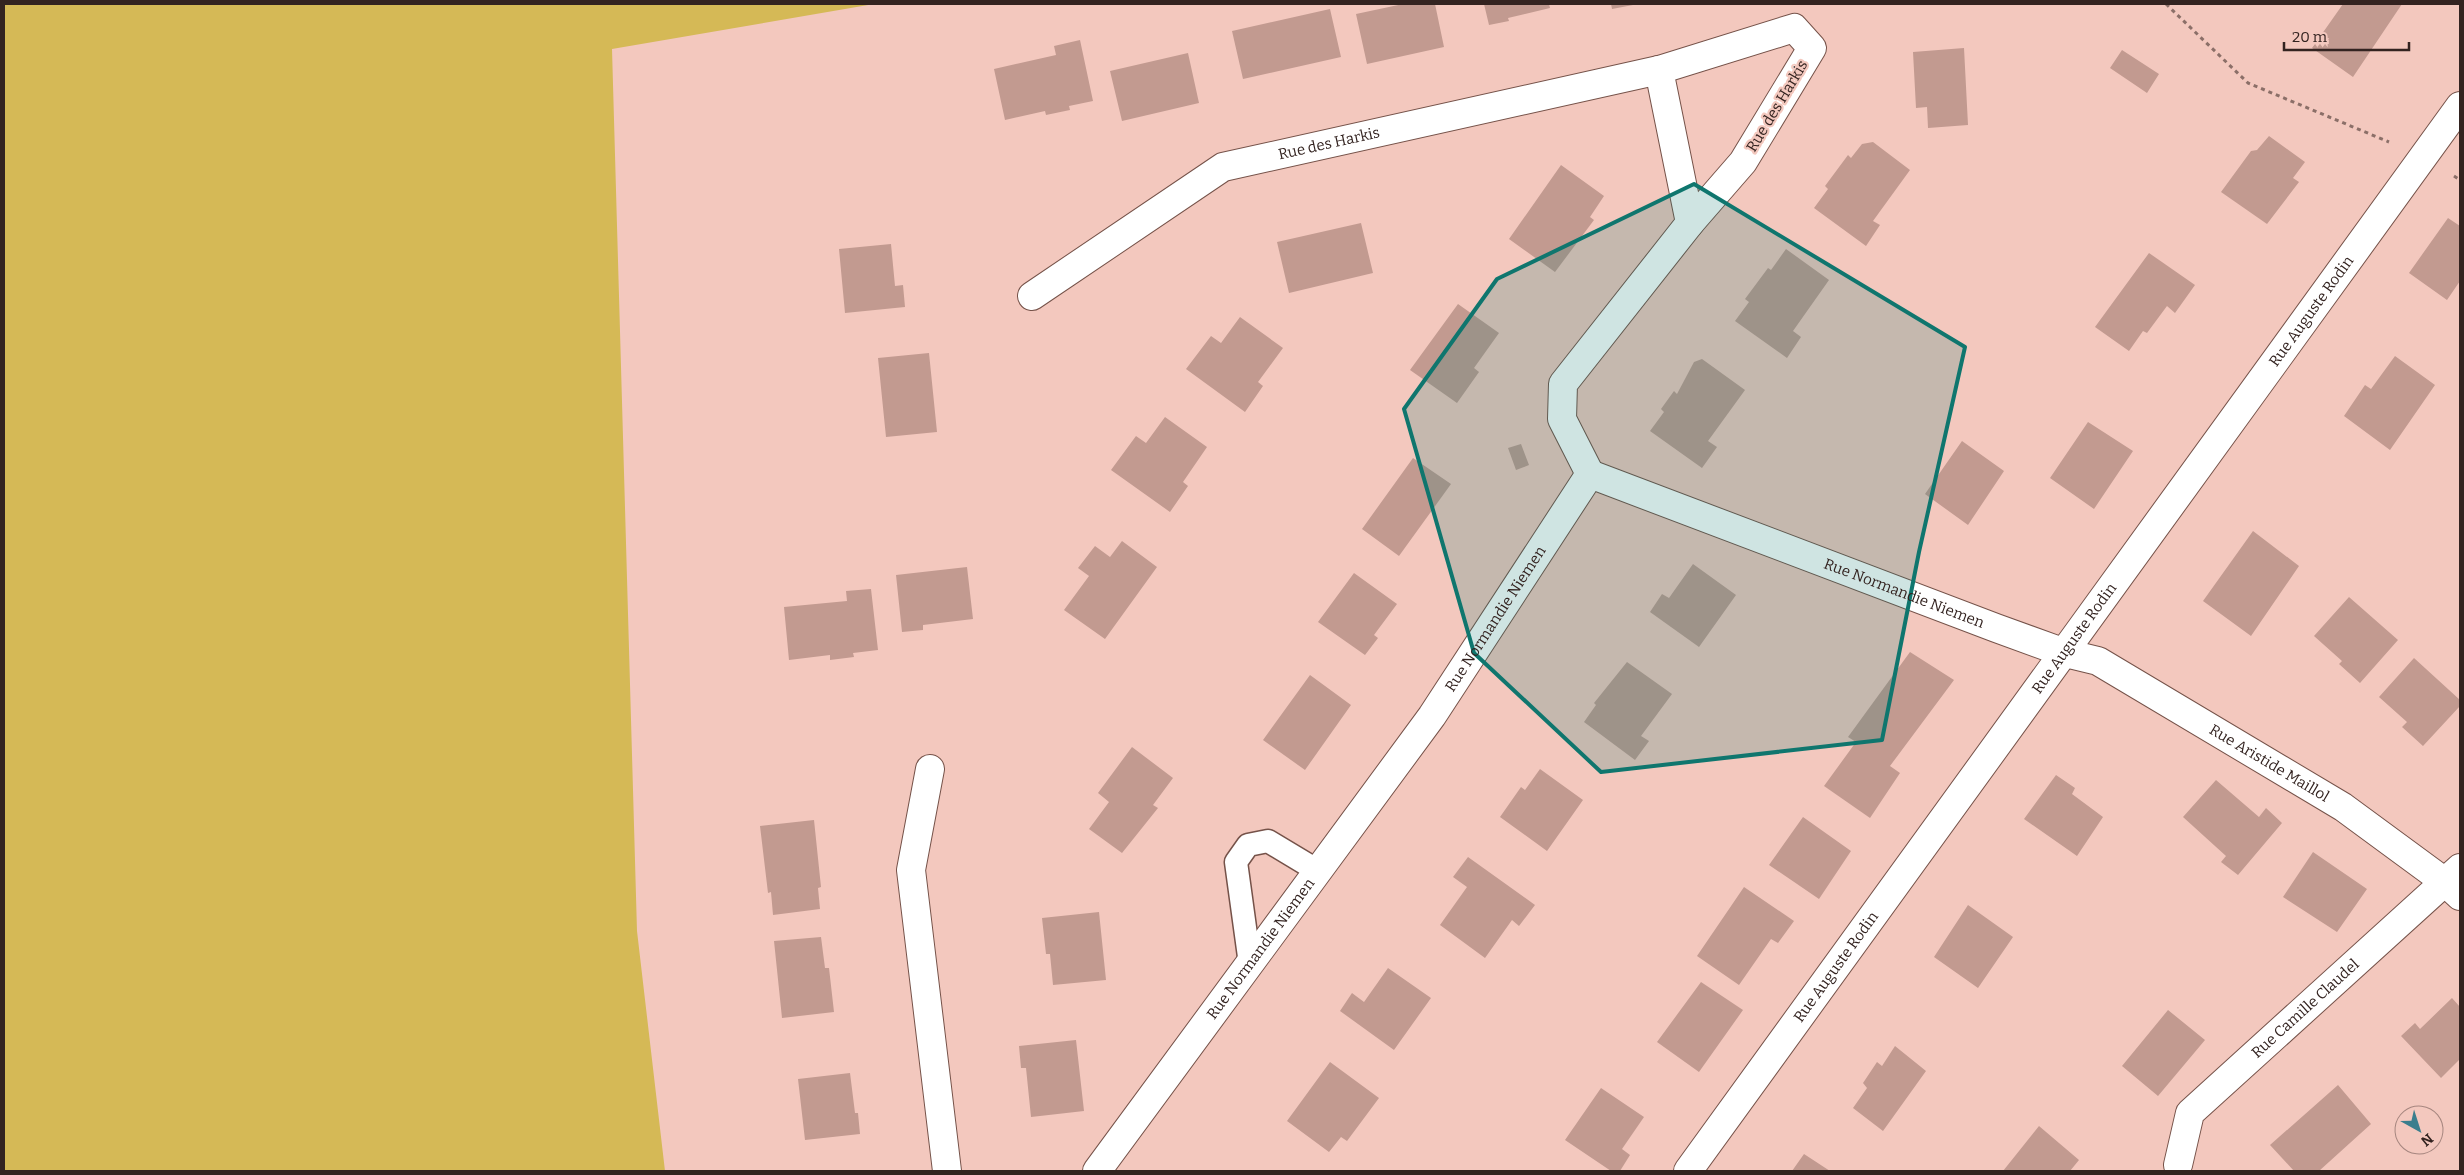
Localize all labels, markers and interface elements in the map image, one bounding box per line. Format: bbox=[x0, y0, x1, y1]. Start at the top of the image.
scale bar bbox=[2284, 20, 2409, 52]
text: 20 m bbox=[2292, 28, 2328, 46]
street label: Rue des Harkis bbox=[1743, 57, 1811, 155]
street label: Rue des Harkis bbox=[1276, 123, 1381, 163]
street label: Rue Auguste Rodin bbox=[2265, 252, 2358, 370]
street label: Rue Normandie Niemen bbox=[1441, 542, 1550, 695]
street label: Rue Normandie Niemen bbox=[1821, 555, 1987, 632]
street label: Rue Auguste Rodin bbox=[2028, 579, 2121, 697]
street label: Rue Aristide Maillol bbox=[2206, 721, 2332, 806]
street label: Rue Normandie Niemen bbox=[1203, 874, 1319, 1023]
street label: Rue Auguste Rodin bbox=[1790, 908, 1882, 1026]
street label: Rue Camille Claudel bbox=[2248, 955, 2363, 1062]
north arrow bbox=[2394, 1105, 2444, 1155]
text: N bbox=[2417, 1130, 2436, 1150]

